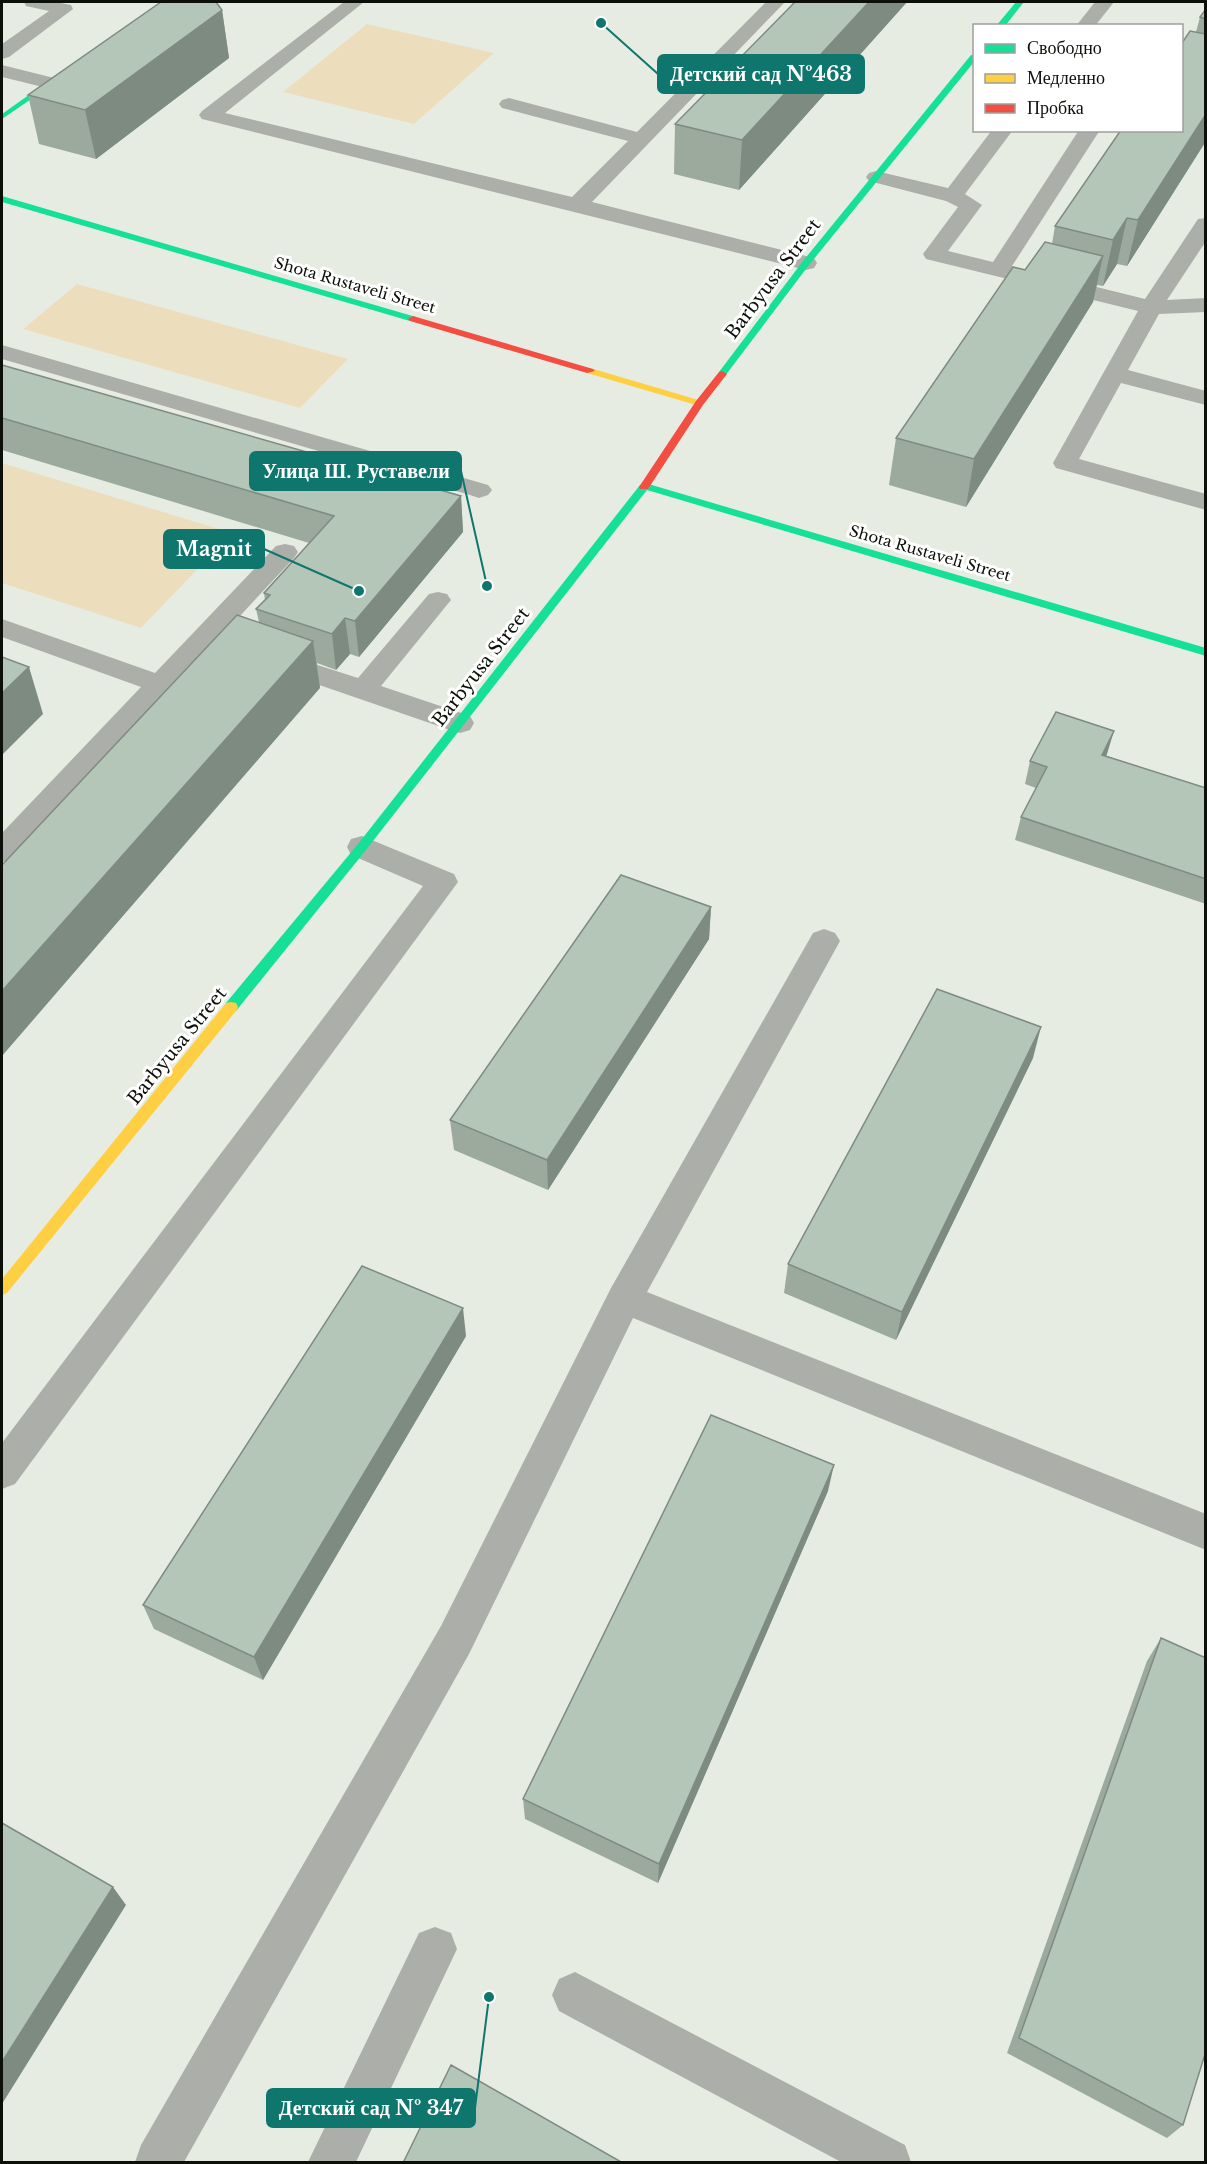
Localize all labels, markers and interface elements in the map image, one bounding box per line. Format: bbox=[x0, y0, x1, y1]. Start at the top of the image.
legend bbox=[973, 24, 1183, 132]
text: Свободно bbox=[1027, 37, 1102, 59]
callout: Детский сад №463 bbox=[658, 55, 864, 93]
text: Детский сад №463 bbox=[670, 62, 852, 86]
text: Медленно bbox=[1027, 67, 1105, 89]
text: Пробка bbox=[1027, 97, 1084, 119]
street label: Barbyusa Street bbox=[721, 214, 825, 343]
street label: Shota Rustaveli Street bbox=[272, 253, 438, 317]
callout: Улица Ш. Руставели bbox=[250, 452, 461, 490]
text: Улица Ш. Руставели bbox=[262, 459, 450, 483]
street label: Shota Rustaveli Street bbox=[847, 521, 1013, 585]
callout: Magnit bbox=[164, 530, 264, 568]
text: Magnit bbox=[176, 537, 252, 561]
street label: Barbyusa Street bbox=[428, 603, 534, 731]
street label: Barbyusa Street bbox=[123, 983, 231, 1109]
callout: Детский сад № 347 bbox=[267, 2089, 475, 2127]
text: Детский сад № 347 bbox=[279, 2096, 464, 2120]

